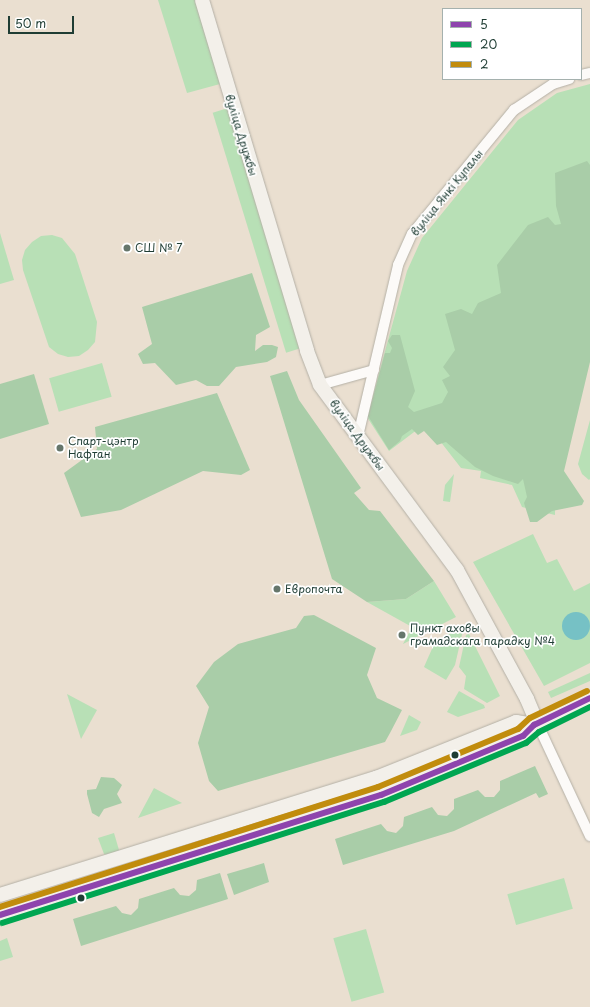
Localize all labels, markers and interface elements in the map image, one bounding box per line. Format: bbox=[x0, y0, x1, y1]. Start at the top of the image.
scale bar bbox=[10, 8, 76, 34]
legend bbox=[442, 8, 582, 80]
text: 50 m bbox=[15, 14, 46, 32]
text: 5 bbox=[480, 15, 488, 33]
text: 20 bbox=[480, 35, 497, 53]
text: 2 bbox=[480, 55, 489, 73]
street label: вуліца Дружбы bbox=[222, 93, 260, 177]
street label: вуліца Янкі Купалы bbox=[408, 147, 486, 239]
place label: СШ № 7 bbox=[135, 241, 182, 255]
marker: СШ № 7 bbox=[122, 243, 132, 253]
street label: вуліца Дружбы bbox=[327, 397, 387, 473]
place label: Спарт-цэнтр Нафтан bbox=[68, 435, 139, 461]
marker: Спарт-цэнтр Нафтан bbox=[55, 443, 65, 453]
place label: Европочта bbox=[285, 582, 342, 596]
marker: Европочта bbox=[272, 584, 282, 594]
place label: Пункт аховы грамадскага парадку №4 bbox=[410, 622, 555, 648]
marker: Пункт аховы грамадскага парадку №4 bbox=[397, 630, 407, 640]
unlabelled marker bbox=[450, 750, 460, 760]
unlabelled marker bbox=[76, 893, 86, 903]

